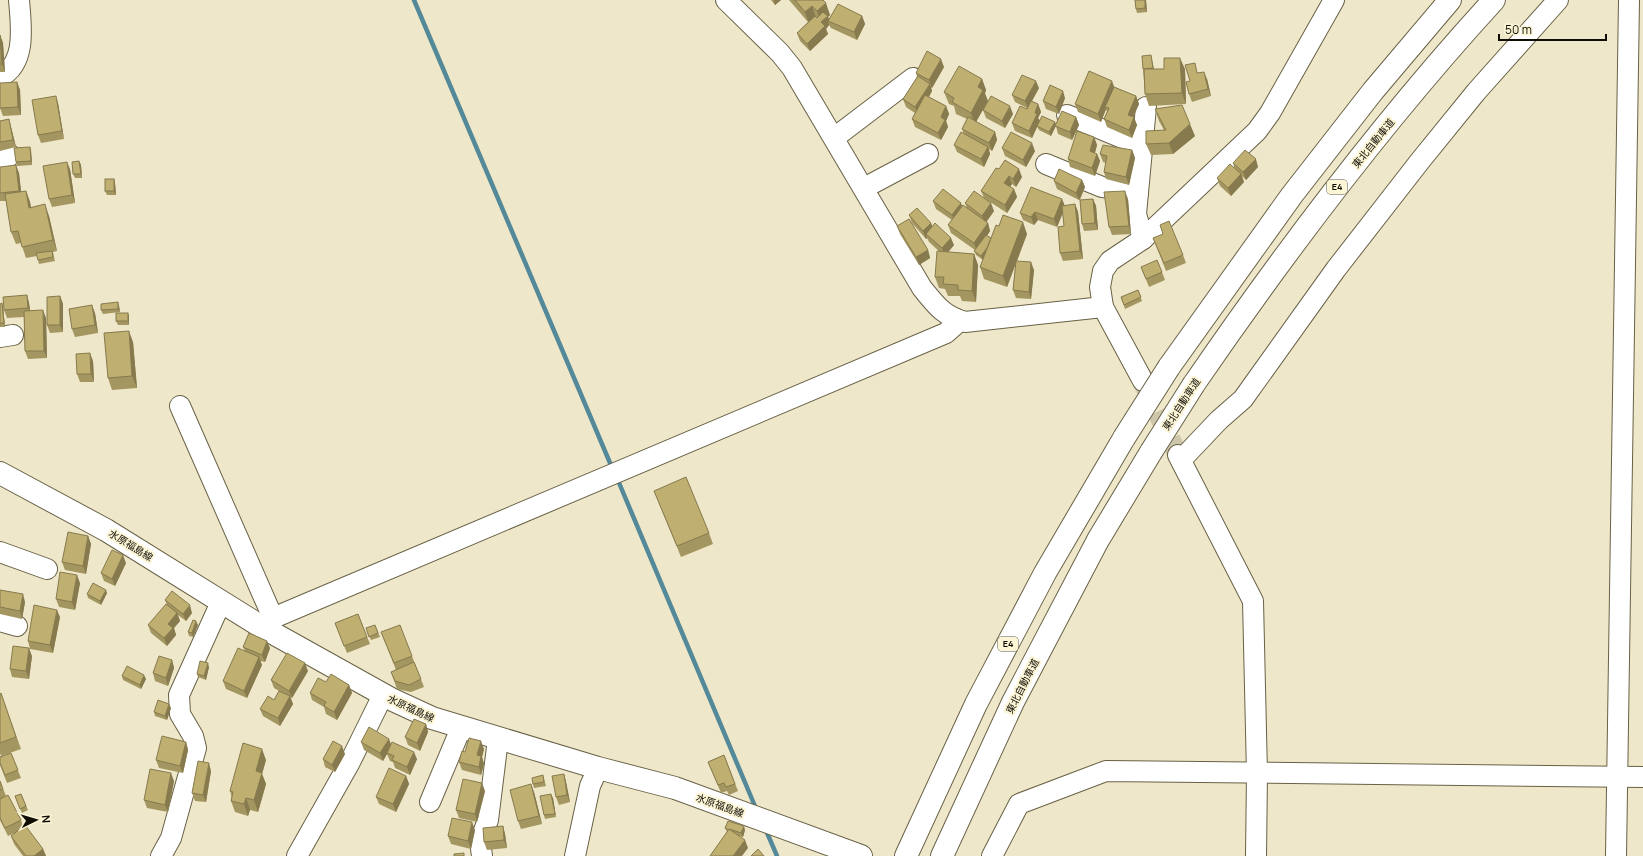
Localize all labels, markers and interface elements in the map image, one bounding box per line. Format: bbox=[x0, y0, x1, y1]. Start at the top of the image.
scale bar bbox=[1499, 16, 1606, 42]
text: 50 m bbox=[1505, 21, 1532, 38]
street label: 東北自動車道 bbox=[1349, 115, 1397, 171]
road number: E4 bbox=[1327, 180, 1347, 194]
street label: 東北自動車道 bbox=[1159, 375, 1203, 433]
street label: 水原福島線 bbox=[106, 526, 156, 564]
road number: E4 bbox=[998, 637, 1018, 651]
street label: 東北自動車道 bbox=[1002, 656, 1042, 716]
street label: 水原福島線 bbox=[385, 691, 437, 725]
street label: 水原福島線 bbox=[694, 790, 746, 820]
north arrow bbox=[16, 800, 56, 840]
text: N bbox=[39, 814, 54, 824]

